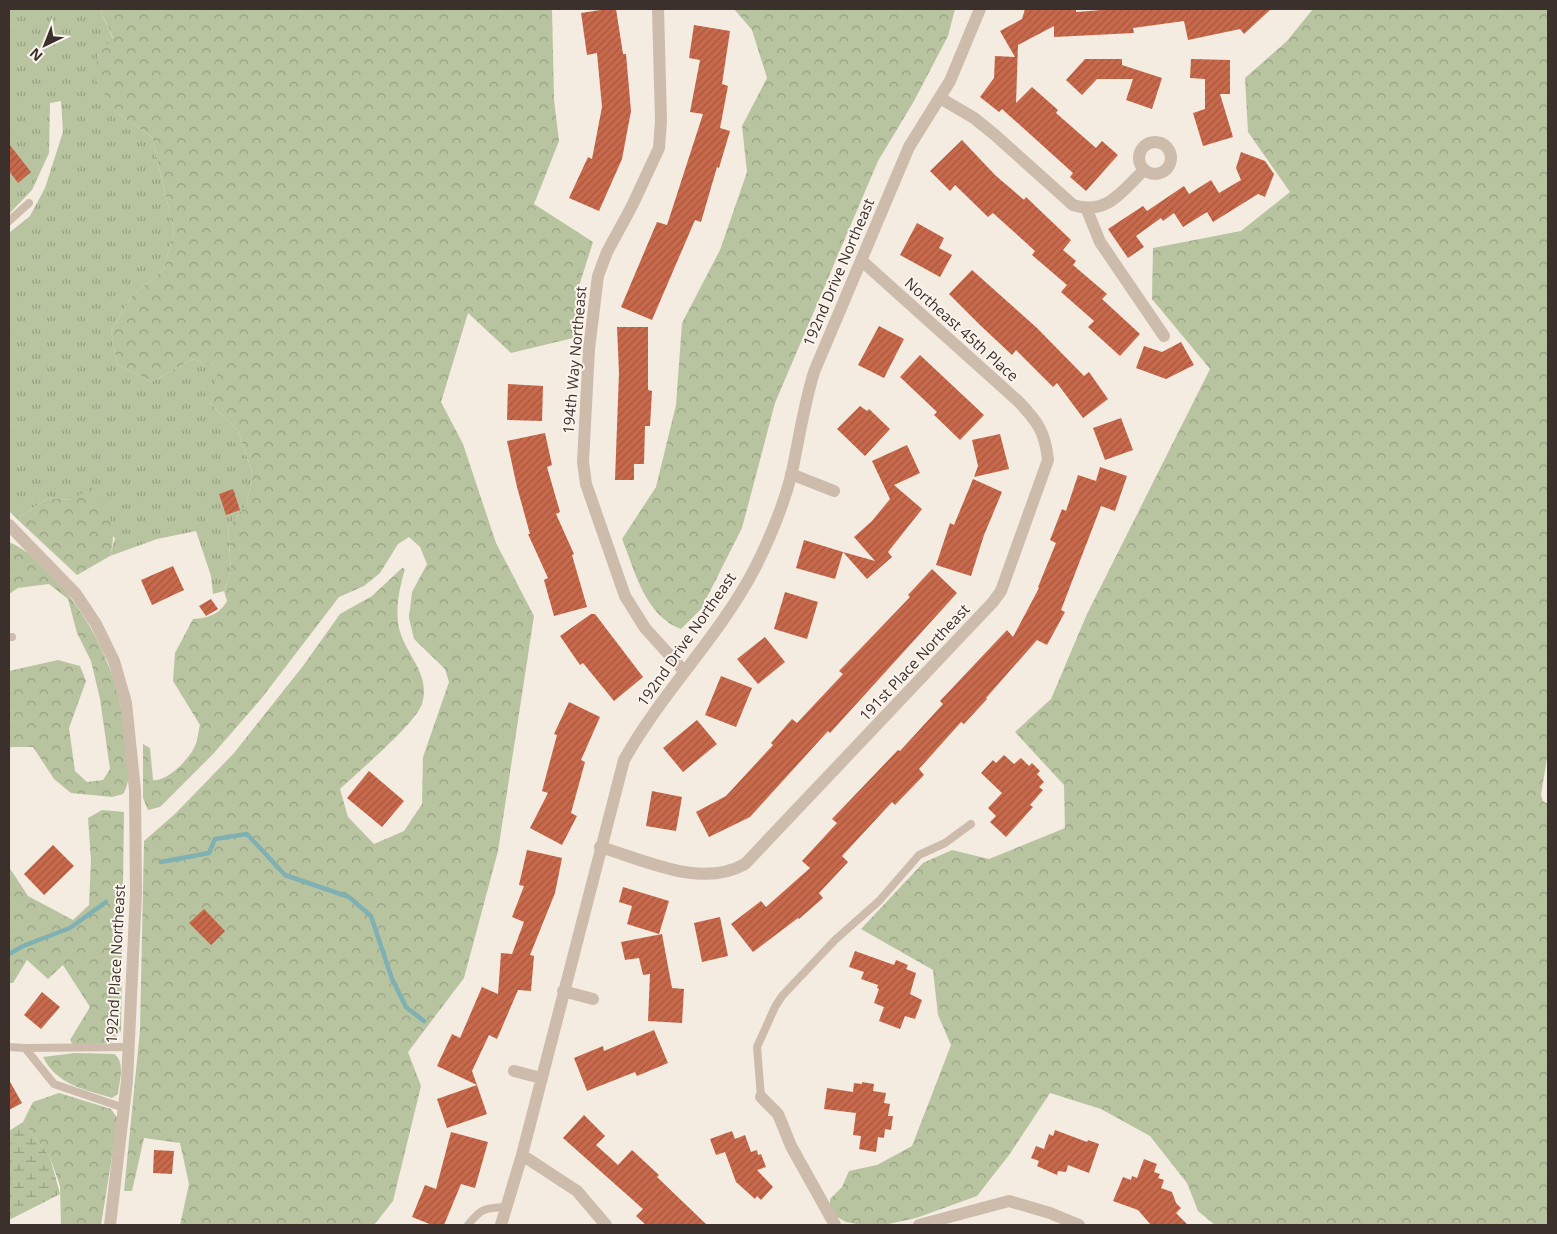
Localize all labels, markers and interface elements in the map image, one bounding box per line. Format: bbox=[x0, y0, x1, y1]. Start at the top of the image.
north arrow bbox=[20, 20, 70, 70]
text: N bbox=[25, 44, 46, 66]
street label: 192nd Drive Northeast bbox=[798, 195, 878, 349]
street label: Northeast 45th Place bbox=[901, 273, 1023, 385]
street label: 194th Way Northeast bbox=[558, 285, 590, 435]
street label: 192nd Drive Northeast bbox=[632, 568, 740, 710]
street label: 191st Place Northeast bbox=[855, 599, 973, 725]
street label: 192nd Place Northeast bbox=[101, 884, 129, 1044]

